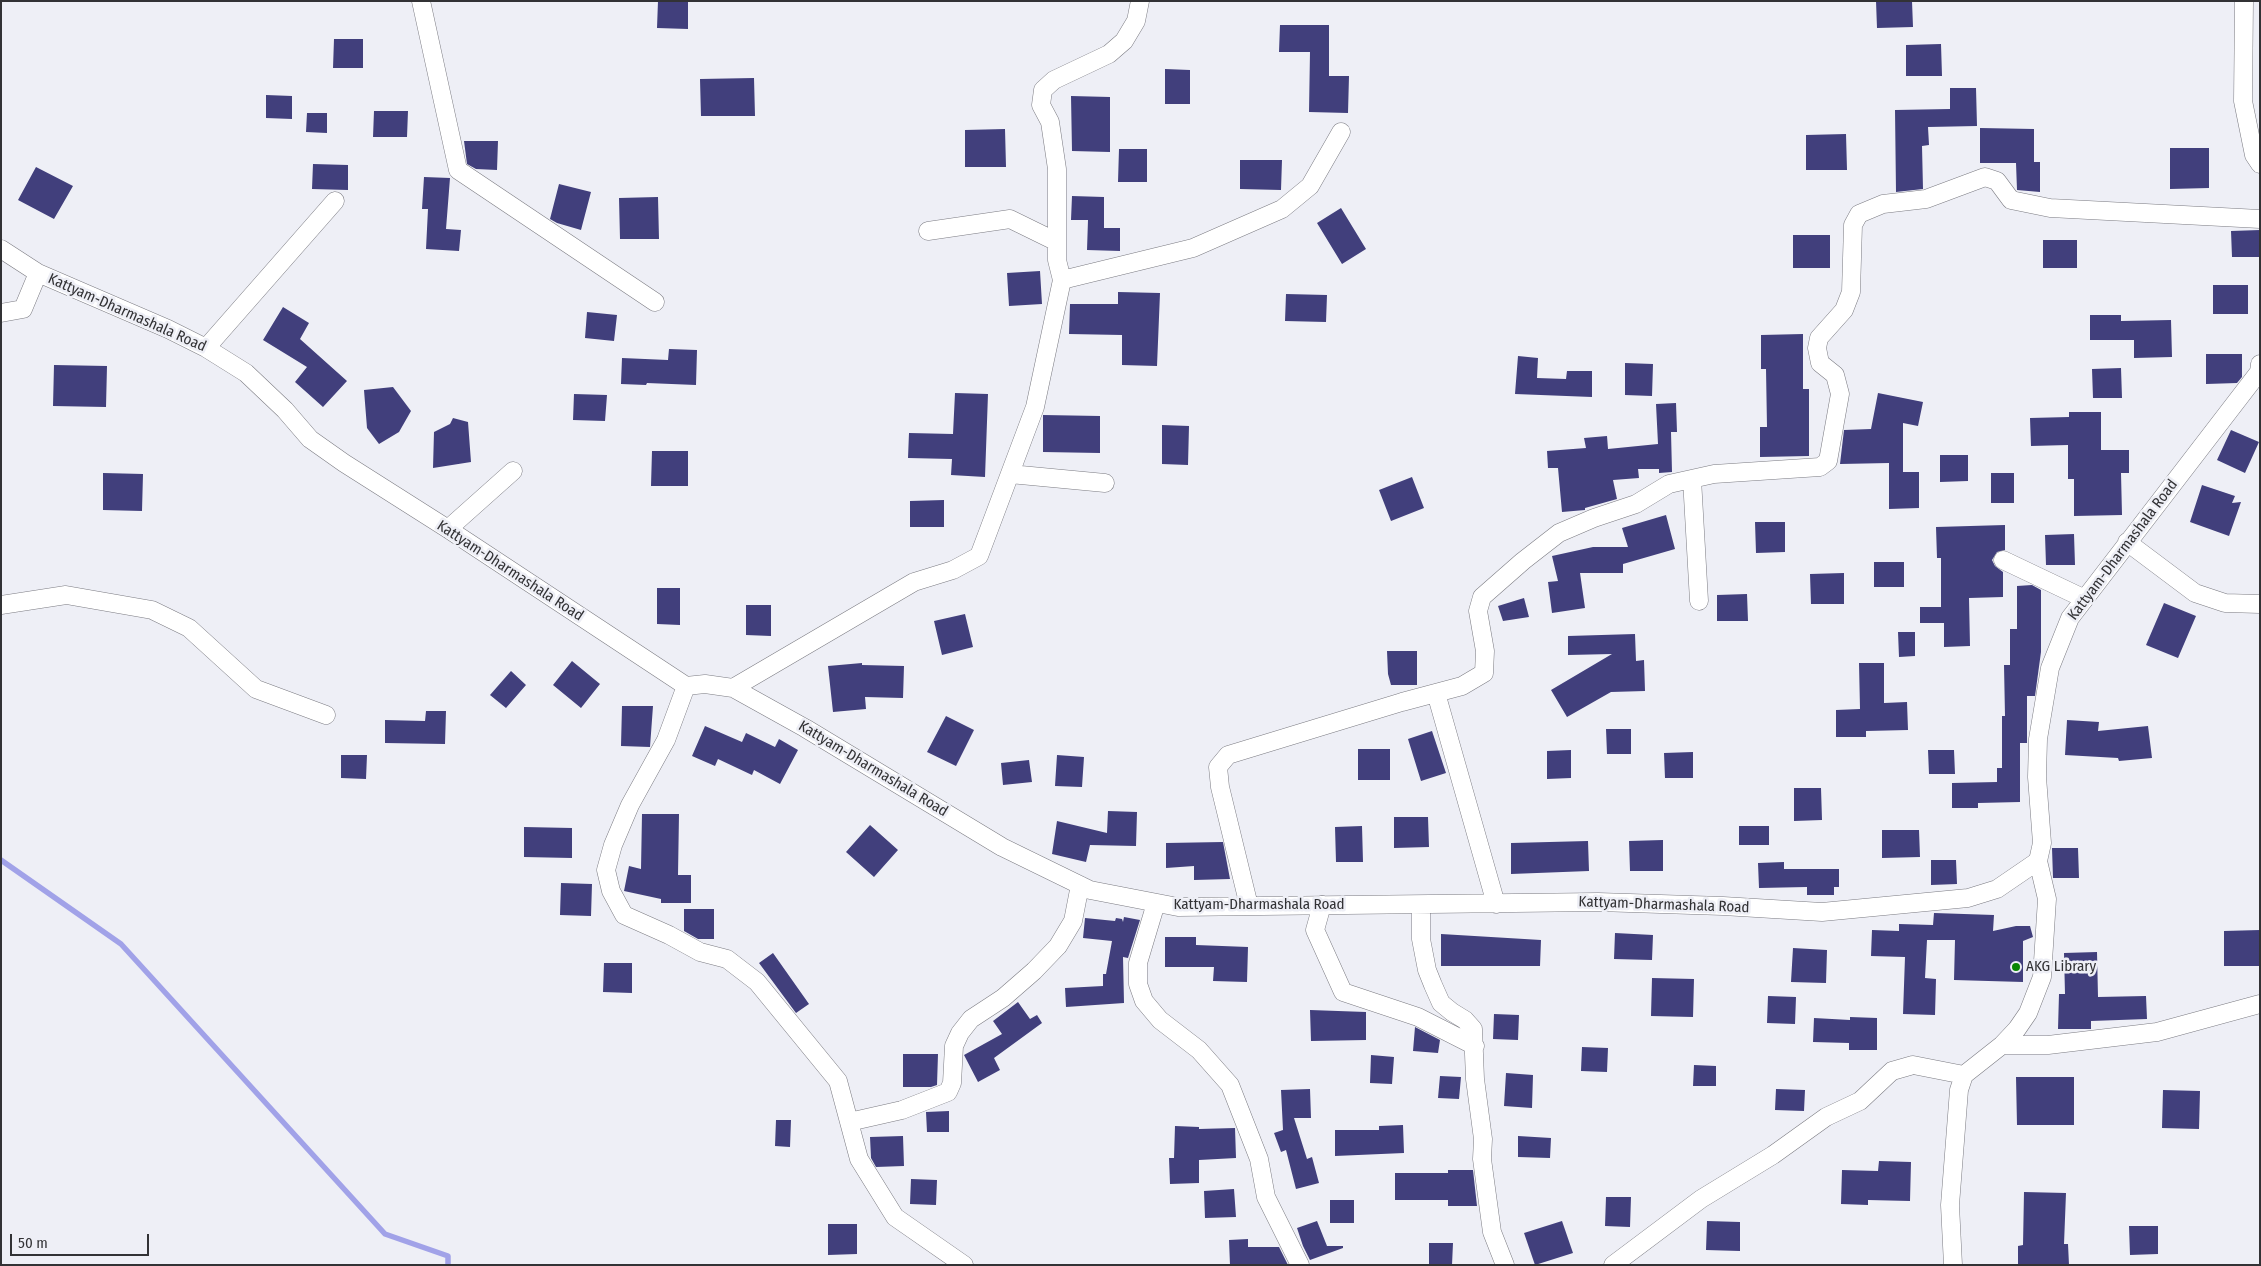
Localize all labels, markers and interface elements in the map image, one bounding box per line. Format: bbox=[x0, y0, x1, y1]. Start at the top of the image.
street label: Kattyam-Dharmashala Road bbox=[45, 270, 209, 356]
street label: Kattyam-Dharmashala Road bbox=[2064, 476, 2182, 624]
street label: Kattyam-Dharmashala Road bbox=[433, 517, 587, 625]
street label: Kattyam-Dharmashala Road bbox=[795, 717, 951, 821]
street label: Kattyam-Dharmashala Road bbox=[1578, 893, 1750, 917]
street label: Kattyam-Dharmashala Road bbox=[1173, 896, 1345, 914]
place label: AKG Library bbox=[2026, 958, 2096, 976]
marker: AKG Library bbox=[2010, 961, 2022, 973]
scale bar bbox=[12, 1224, 151, 1256]
text: 50 m bbox=[18, 1234, 48, 1252]

